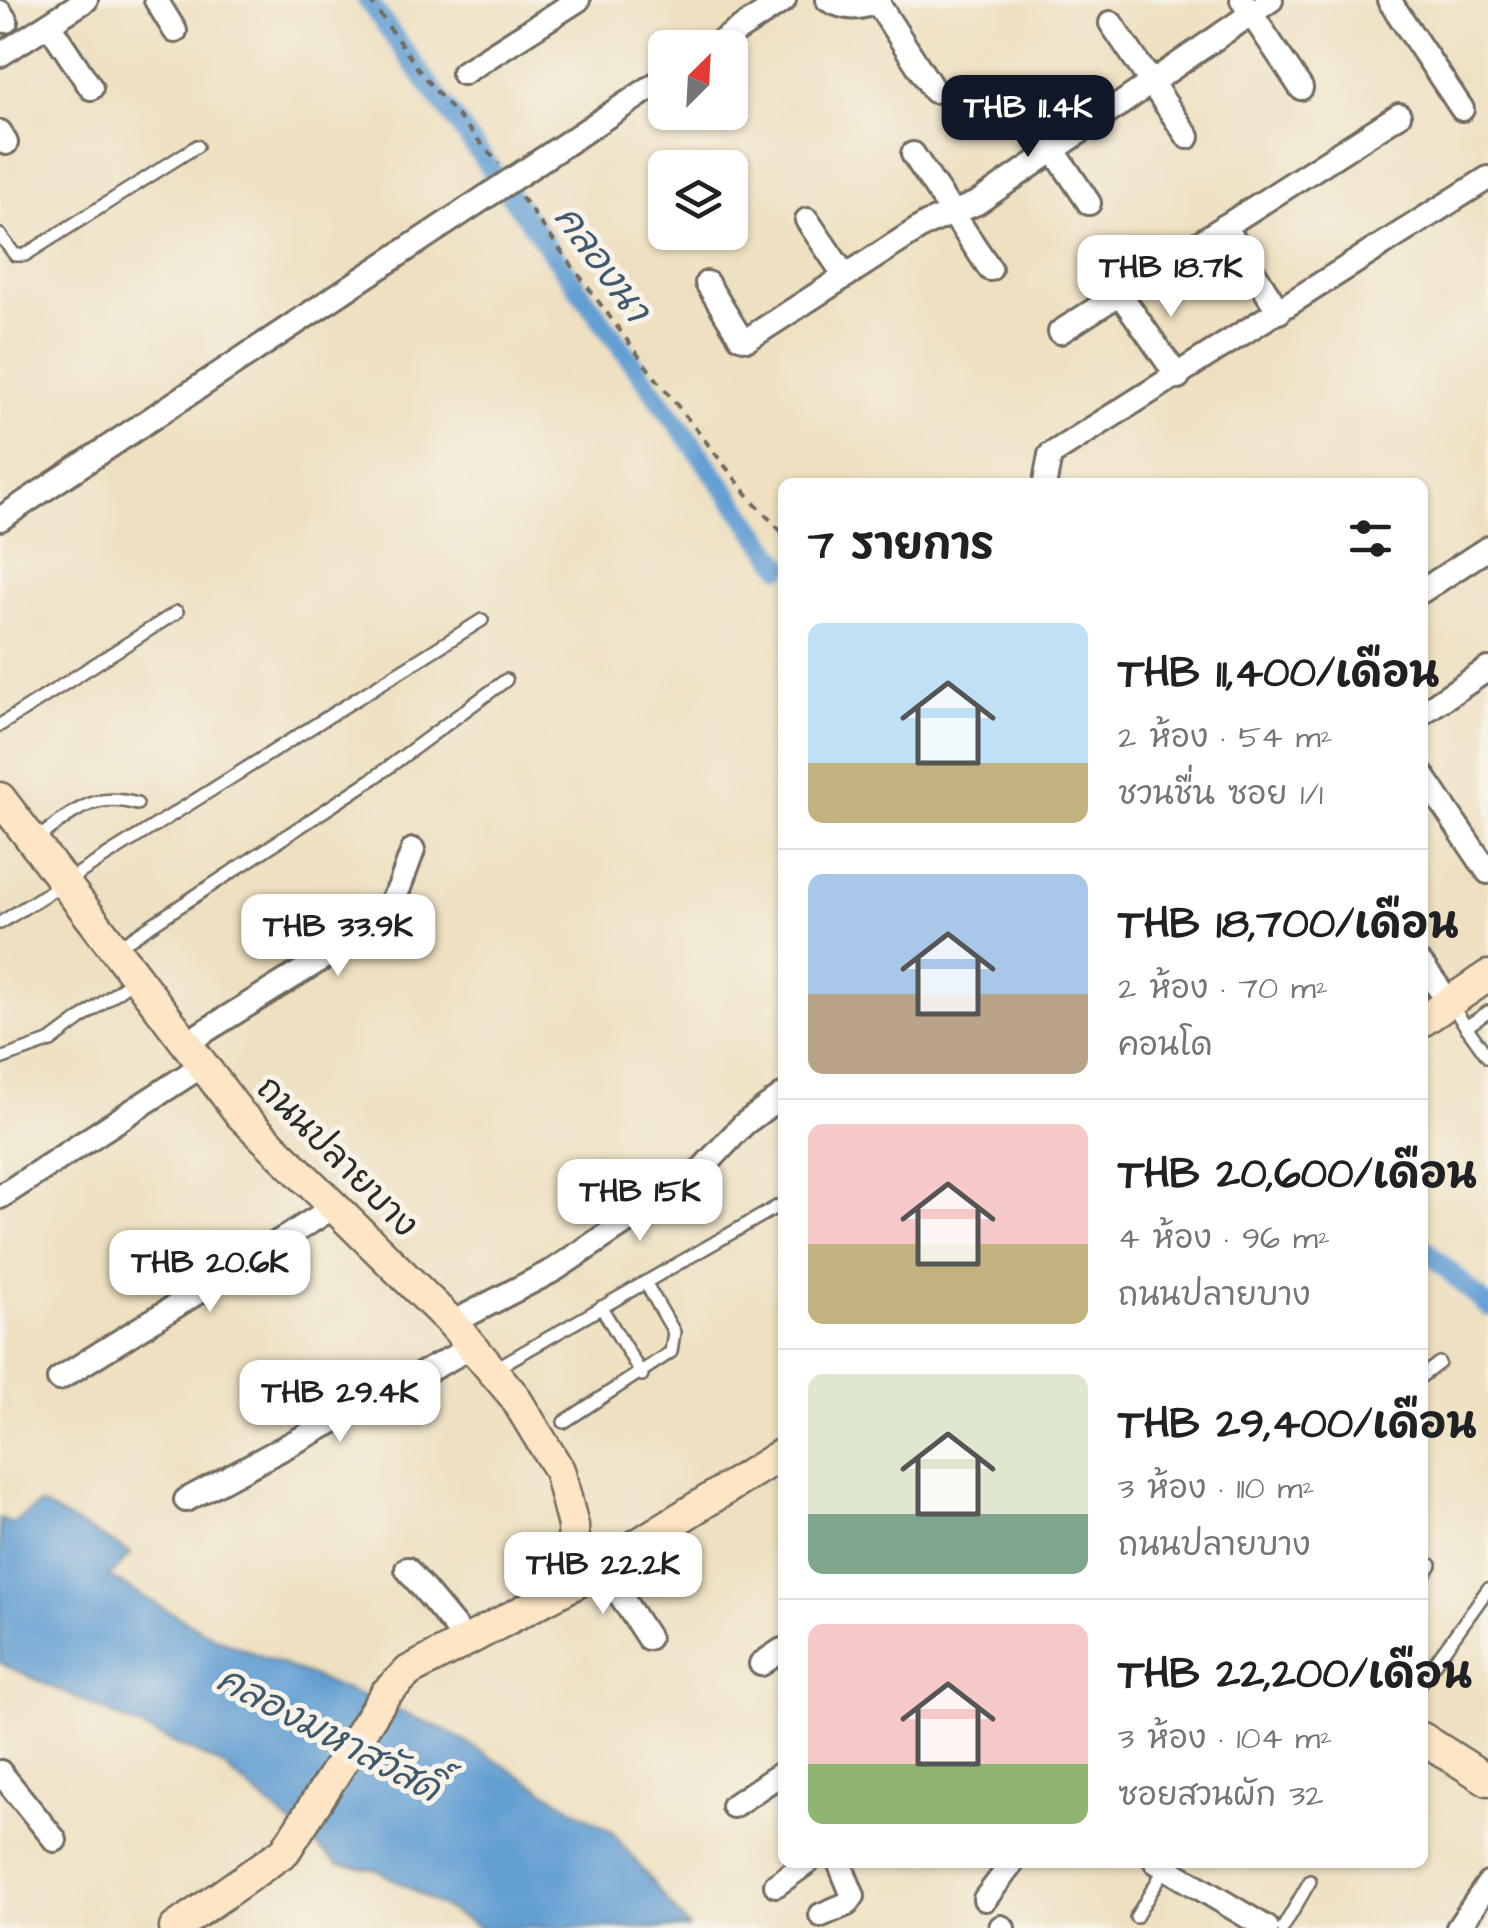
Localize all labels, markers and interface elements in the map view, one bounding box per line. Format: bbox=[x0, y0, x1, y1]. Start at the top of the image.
north arrow bbox=[648, 30, 748, 130]
map controls bbox=[648, 30, 748, 250]
pin: THB 11.4K bbox=[914, 75, 1142, 160]
text: THB 11.4K bbox=[964, 85, 1092, 130]
button: layers bbox=[648, 150, 748, 250]
water label: คลองนา bbox=[541, 195, 663, 335]
pin: THB 18.7K bbox=[1057, 235, 1285, 320]
text: THB 18.7K bbox=[1099, 245, 1243, 290]
icon: filters bbox=[1343, 511, 1398, 566]
text: 7 รายการ bbox=[808, 517, 994, 575]
text: THB 11,400/เดือน bbox=[1118, 645, 1439, 703]
icon: home bbox=[888, 663, 1008, 783]
text: 2 ห้อง · 54 m² bbox=[1118, 715, 1333, 760]
text: ชวนชื่น ซอย 1/1 bbox=[1118, 772, 1323, 817]
pin: THB 33.9K bbox=[224, 894, 452, 979]
text: THB 18,700/เดือน bbox=[1118, 896, 1459, 954]
text: THB 33.9K bbox=[263, 904, 413, 949]
icon: home bbox=[888, 914, 1008, 1034]
text: 2 ห้อง · 70 m² bbox=[1118, 966, 1328, 1011]
text: คอนโด bbox=[1118, 1023, 1212, 1068]
street label: ถนนปลายบาง bbox=[245, 1065, 429, 1249]
text: THB 20,600/เดือน bbox=[1118, 1146, 1477, 1204]
pin: THB 15K bbox=[548, 1159, 732, 1244]
icon: home bbox=[888, 1164, 1008, 1284]
text: THB 15K bbox=[580, 1169, 701, 1214]
text: 4 ห้อง · 96 m² bbox=[1118, 1216, 1330, 1261]
pin: THB 20.6K bbox=[96, 1230, 324, 1315]
text: THB 20.6K bbox=[131, 1240, 289, 1285]
text: ถนนปลายบาง bbox=[1118, 1273, 1311, 1318]
pin: THB 29.4K bbox=[226, 1360, 454, 1445]
text: THB 29.4K bbox=[261, 1370, 419, 1415]
text: THB 29,400/เดือน bbox=[1118, 1396, 1477, 1454]
icon: home bbox=[888, 1414, 1008, 1534]
text: 3 ห้อง · 110 m² bbox=[1118, 1466, 1314, 1511]
text: ถนนปลายบาง bbox=[1118, 1523, 1311, 1568]
pin: THB 22.2K bbox=[489, 1532, 717, 1617]
text: THB 22.2K bbox=[526, 1542, 680, 1587]
water label: คลองมหาสวัสดิ์ bbox=[207, 1646, 462, 1820]
text: THB 22,200/เดือน bbox=[1118, 1646, 1472, 1704]
icon: home bbox=[888, 1664, 1008, 1784]
text: 3 ห้อง · 104 m² bbox=[1118, 1716, 1332, 1761]
text: ซอยสวนผัก 32 bbox=[1118, 1773, 1324, 1818]

